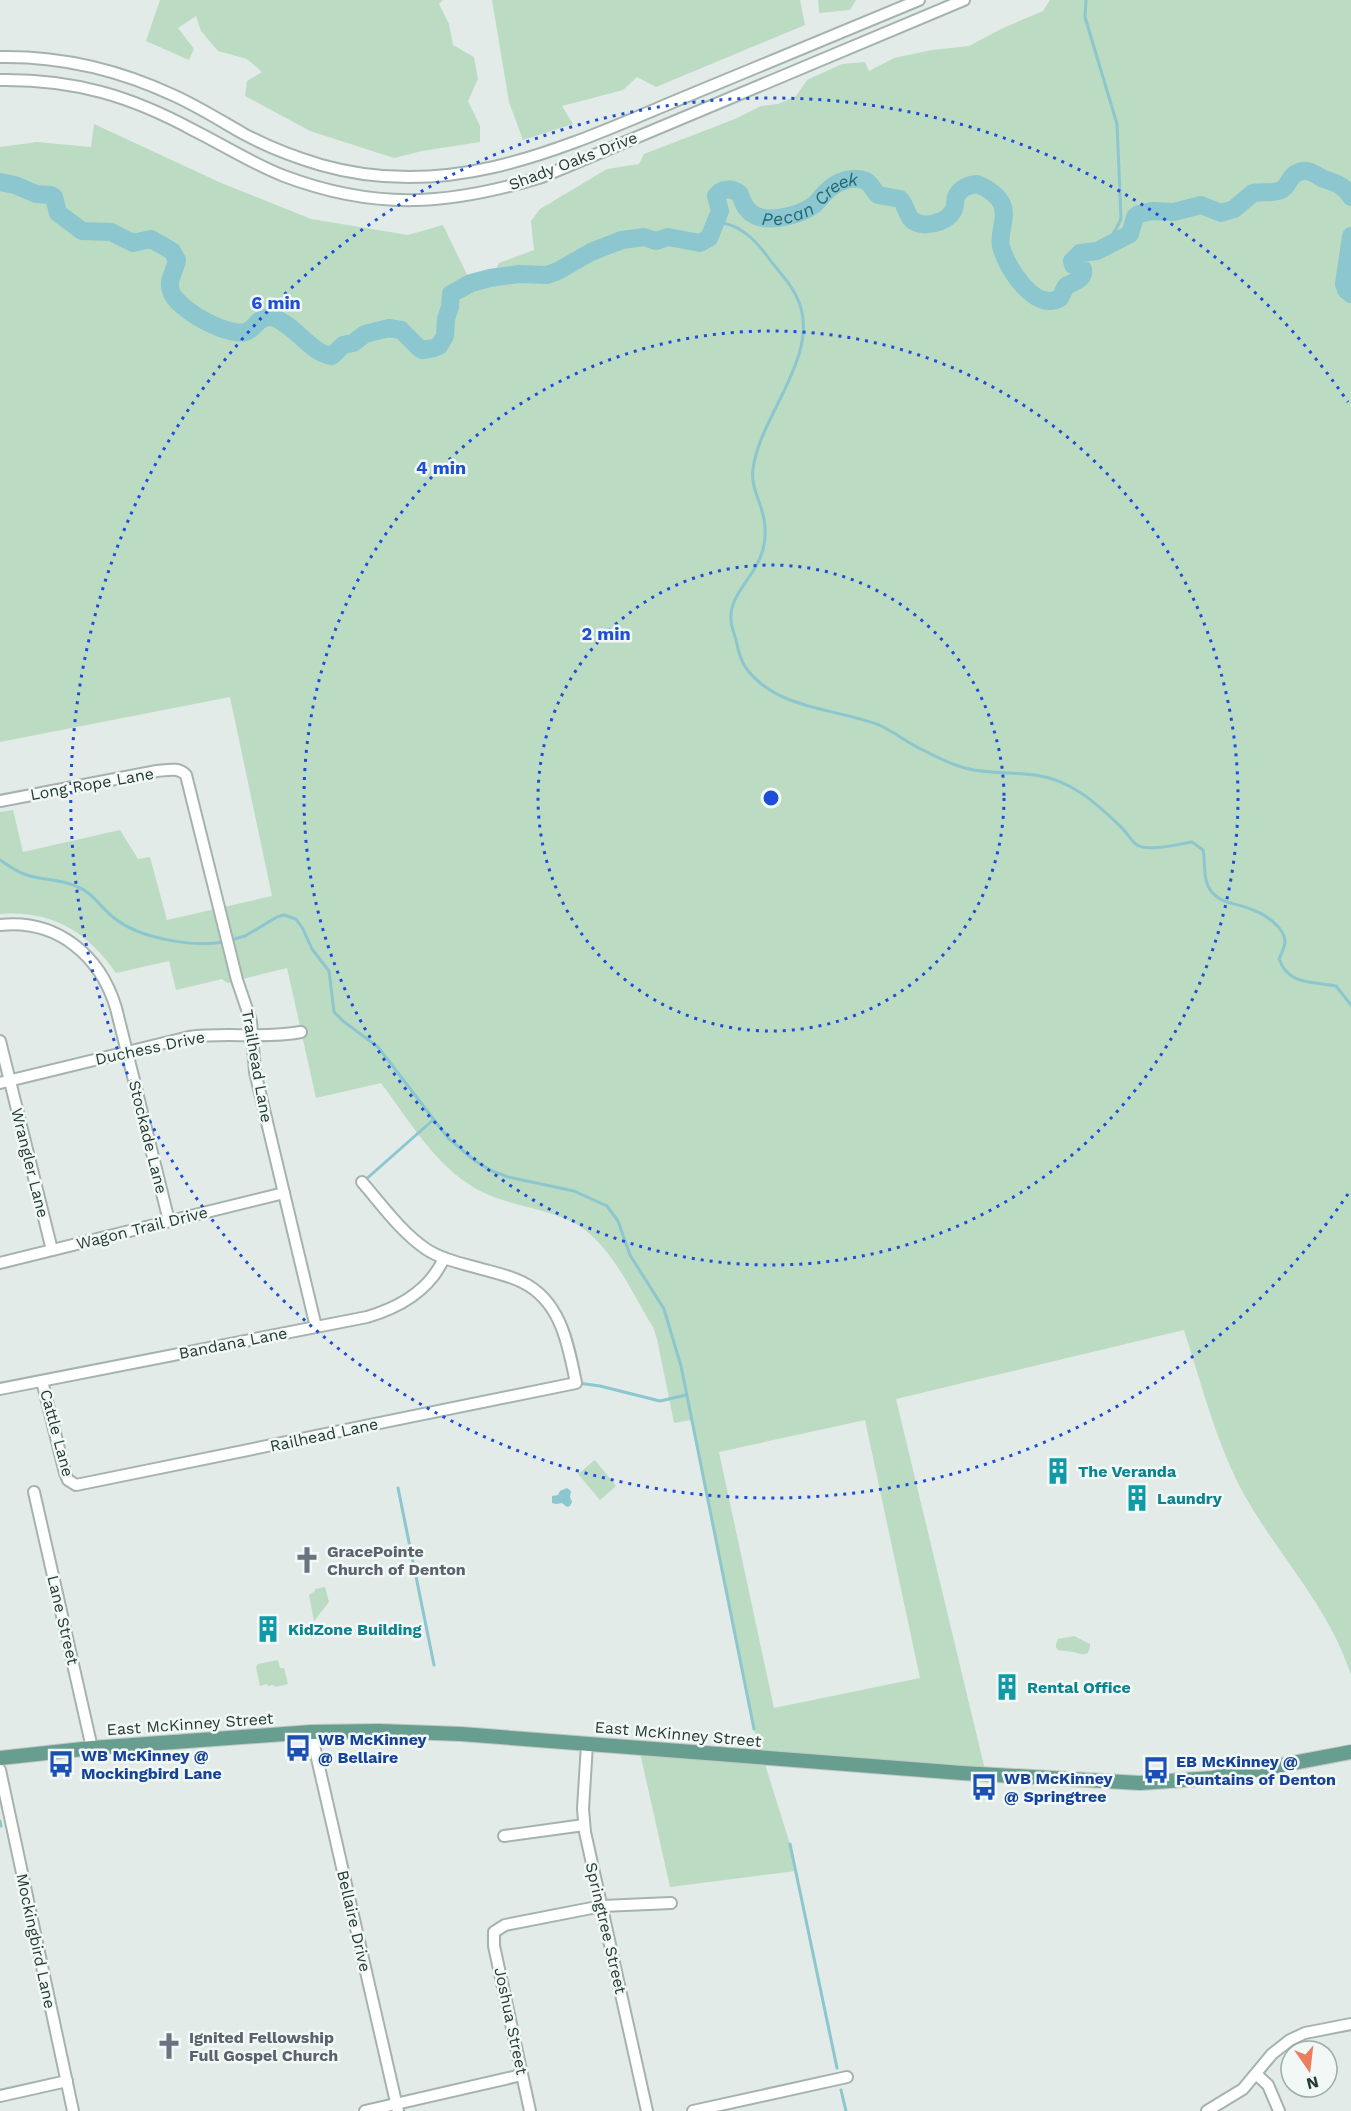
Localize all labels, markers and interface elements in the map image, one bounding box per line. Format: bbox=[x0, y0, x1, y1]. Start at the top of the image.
street label: Shady Oaks Drive bbox=[506, 128, 640, 194]
water label: Pecan Creek bbox=[761, 168, 860, 229]
text: 6 min bbox=[251, 292, 301, 313]
text: 4 min bbox=[416, 457, 466, 478]
text: 2 min bbox=[581, 623, 631, 644]
street label: Long Rope Lane bbox=[29, 764, 155, 804]
centre of rings bbox=[761, 788, 781, 808]
street label: Trailhead Lane bbox=[238, 1008, 276, 1124]
street label: Duchess Drive bbox=[93, 1027, 207, 1069]
street label: Stockade Lane bbox=[125, 1078, 171, 1196]
street label: Wrangler Lane bbox=[7, 1106, 53, 1220]
street label: Wagon Trail Drive bbox=[74, 1203, 210, 1253]
street label: Bandana Lane bbox=[177, 1323, 289, 1363]
street label: Cattle Lane bbox=[36, 1387, 78, 1479]
street label: Railhead Lane bbox=[268, 1414, 380, 1456]
building icon: The Veranda bbox=[1043, 1456, 1073, 1486]
place label: The Veranda bbox=[1078, 1462, 1177, 1481]
building icon: Laundry bbox=[1122, 1483, 1152, 1513]
place label: Laundry bbox=[1157, 1489, 1223, 1508]
place label: GracePointe Church of Denton bbox=[327, 1542, 466, 1579]
church icon: GracePointe Church of Denton bbox=[292, 1545, 322, 1575]
street label: Lane Street bbox=[43, 1573, 83, 1667]
building icon: KidZone Building bbox=[253, 1614, 283, 1644]
place label: KidZone Building bbox=[288, 1620, 421, 1639]
building icon: Rental Office bbox=[992, 1672, 1022, 1702]
place label: Rental Office bbox=[1027, 1678, 1131, 1697]
street label: East McKinney Street bbox=[106, 1709, 274, 1739]
street label: East McKinney Street bbox=[594, 1717, 762, 1751]
place label: WB McKinney @ Bellaire bbox=[318, 1730, 428, 1767]
bus stop icon: WB McKinney @ Bellaire bbox=[283, 1733, 313, 1763]
place label: WB McKinney @ Mockingbird Lane bbox=[81, 1746, 222, 1783]
bus stop icon: WB McKinney @ Mockingbird Lane bbox=[46, 1749, 76, 1779]
place label: EB McKinney @ Fountains of Denton bbox=[1176, 1752, 1336, 1789]
bus stop icon: EB McKinney @ Fountains of Denton bbox=[1141, 1755, 1171, 1785]
place label: WB McKinney @ Springtree bbox=[1004, 1769, 1114, 1806]
bus stop icon: WB McKinney @ Springtree bbox=[969, 1772, 999, 1802]
street label: Springtree Street bbox=[582, 1860, 630, 1996]
street label: Bellaire Drive bbox=[333, 1868, 375, 1974]
street label: Mockingbird Lane bbox=[12, 1872, 60, 2010]
street label: Joshua Street bbox=[490, 1966, 532, 2077]
place label: Ignited Fellowship Full Gospel Church bbox=[189, 2028, 338, 2065]
church icon: Ignited Fellowship Full Gospel Church bbox=[154, 2031, 184, 2061]
north arrow bbox=[1279, 2039, 1339, 2099]
text: N bbox=[1304, 2072, 1321, 2094]

